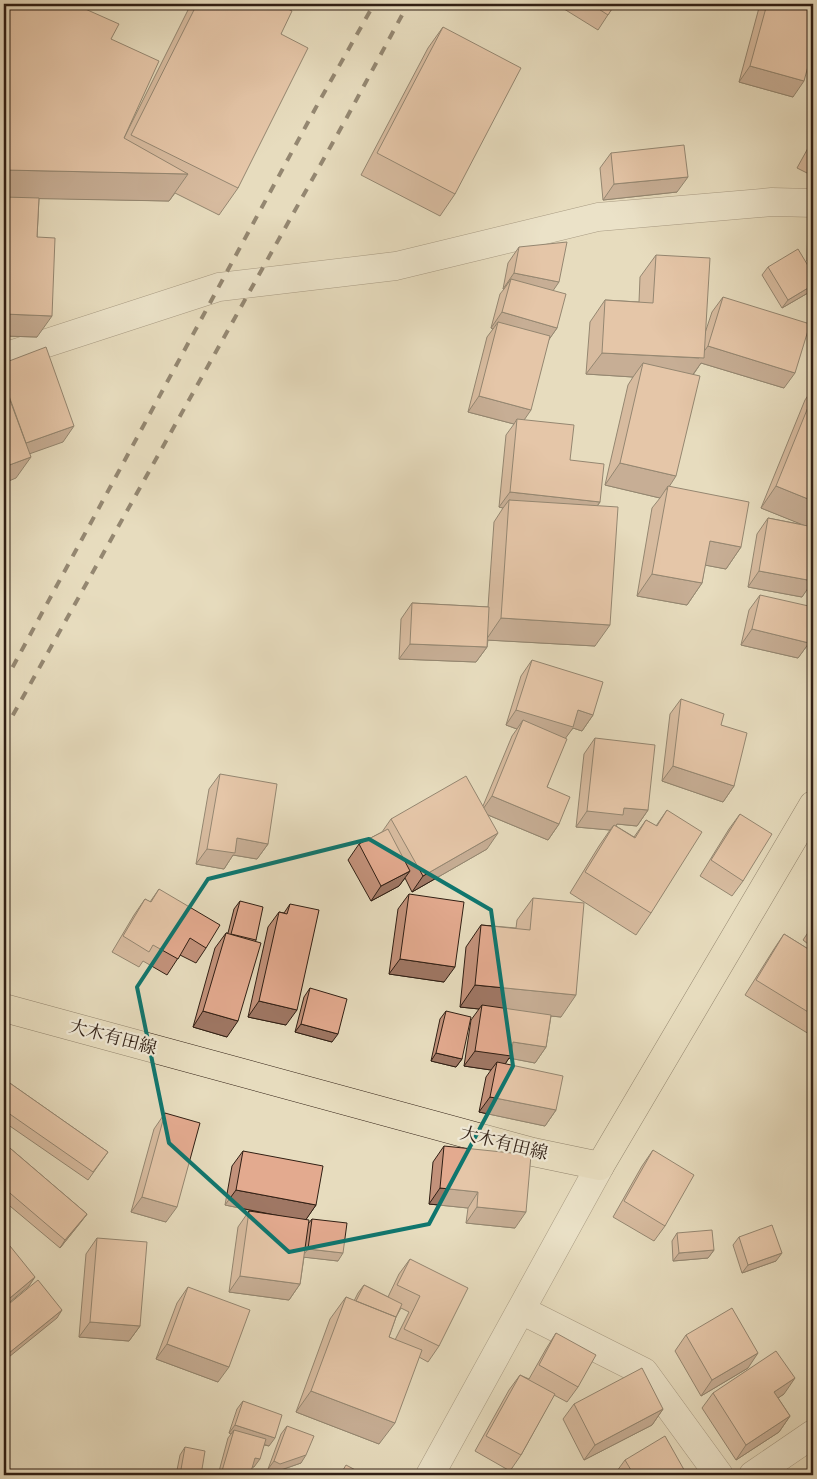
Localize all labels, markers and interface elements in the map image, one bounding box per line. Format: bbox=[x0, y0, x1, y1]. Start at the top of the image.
street label: 大木有田線 bbox=[66, 1012, 160, 1061]
street label: 大木有田線 bbox=[457, 1119, 551, 1167]

